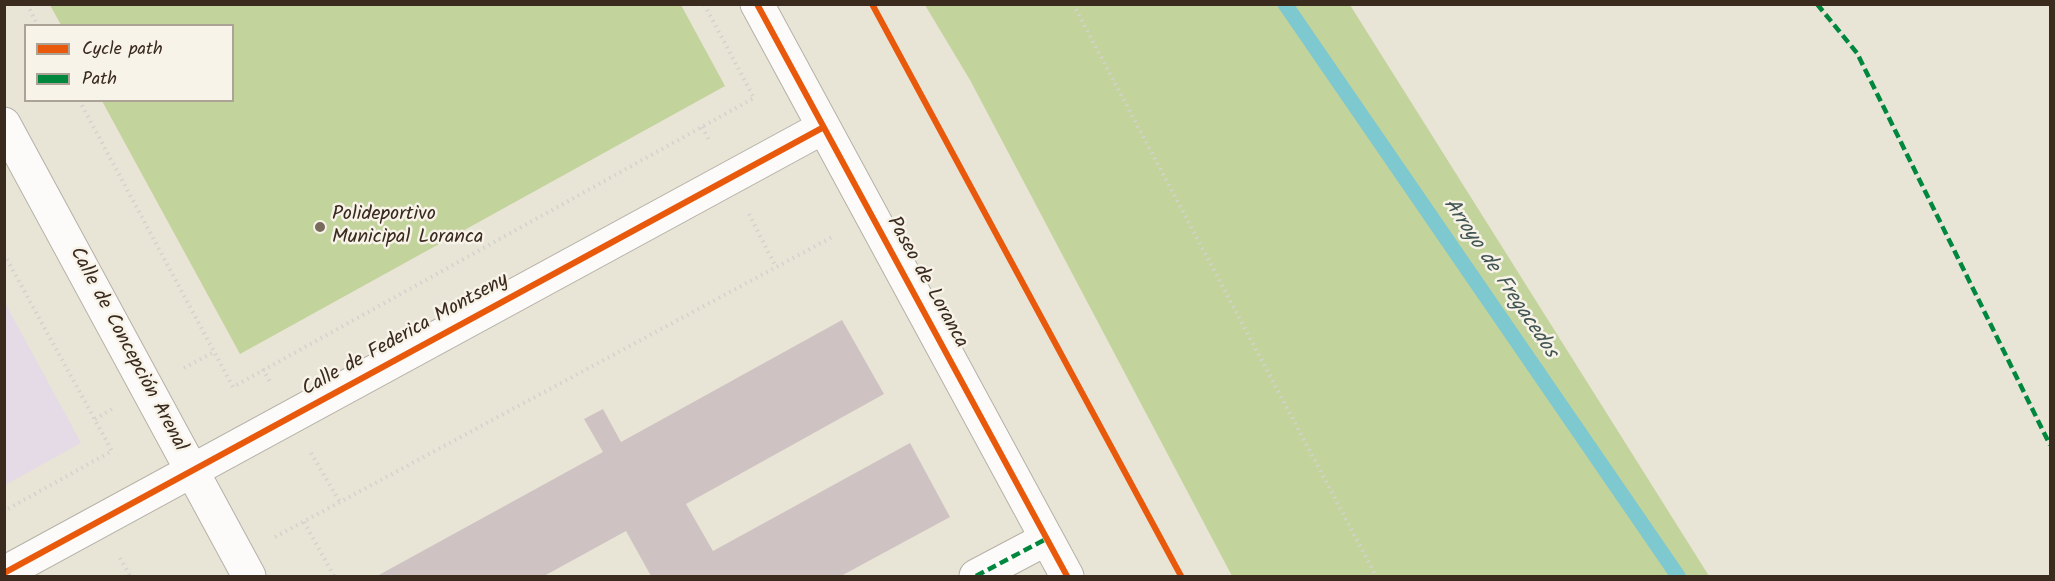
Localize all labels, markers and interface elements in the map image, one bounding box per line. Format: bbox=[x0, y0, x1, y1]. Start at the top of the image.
legend bbox=[24, 24, 234, 102]
text: Cycle path bbox=[82, 35, 163, 64]
text: Path bbox=[82, 65, 117, 94]
water label: Arroyo de Fregacedos bbox=[1436, 194, 1562, 364]
place label: Polideportivo Municipal Loranca bbox=[332, 204, 483, 251]
street label: Paseo de Loranca bbox=[880, 213, 972, 353]
marker: Polideportivo Municipal Loranca bbox=[313, 220, 327, 234]
street label: Calle de Concepción Arenal bbox=[63, 244, 191, 456]
street label: Calle de Federica Montseny bbox=[299, 269, 513, 403]

